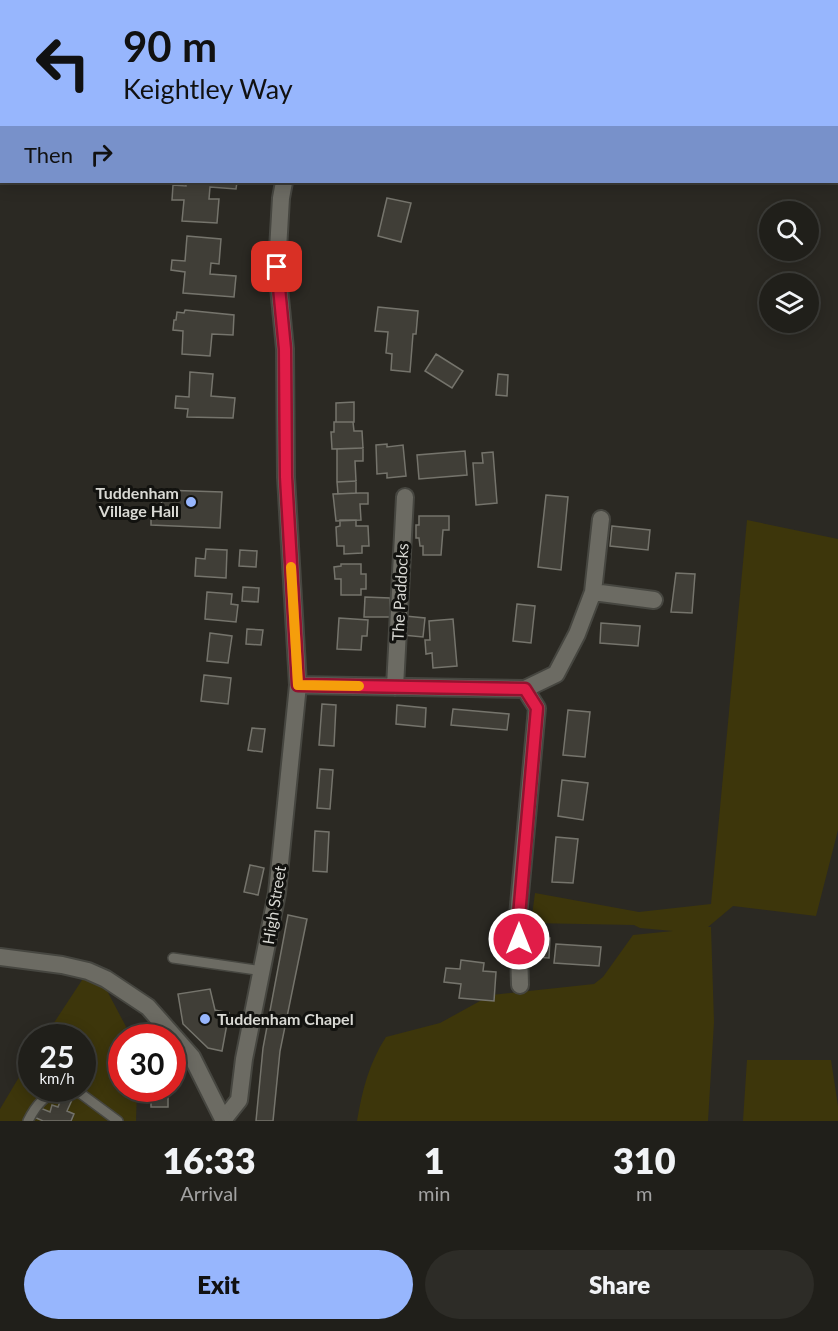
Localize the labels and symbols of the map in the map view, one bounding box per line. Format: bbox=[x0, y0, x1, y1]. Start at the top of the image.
pin bbox=[251, 241, 302, 292]
place label: Tuddenham Village Hall bbox=[96, 483, 179, 520]
marker: Tuddenham Village Hall bbox=[184, 495, 198, 509]
street label: The Paddocks bbox=[387, 543, 412, 641]
street label: High Street bbox=[258, 864, 289, 946]
position arrow bbox=[487, 907, 551, 971]
place label: Tuddenham Chapel bbox=[217, 1009, 354, 1028]
marker: Tuddenham Chapel bbox=[198, 1012, 212, 1026]
speed limit sign: 30 bbox=[108, 1024, 186, 1102]

